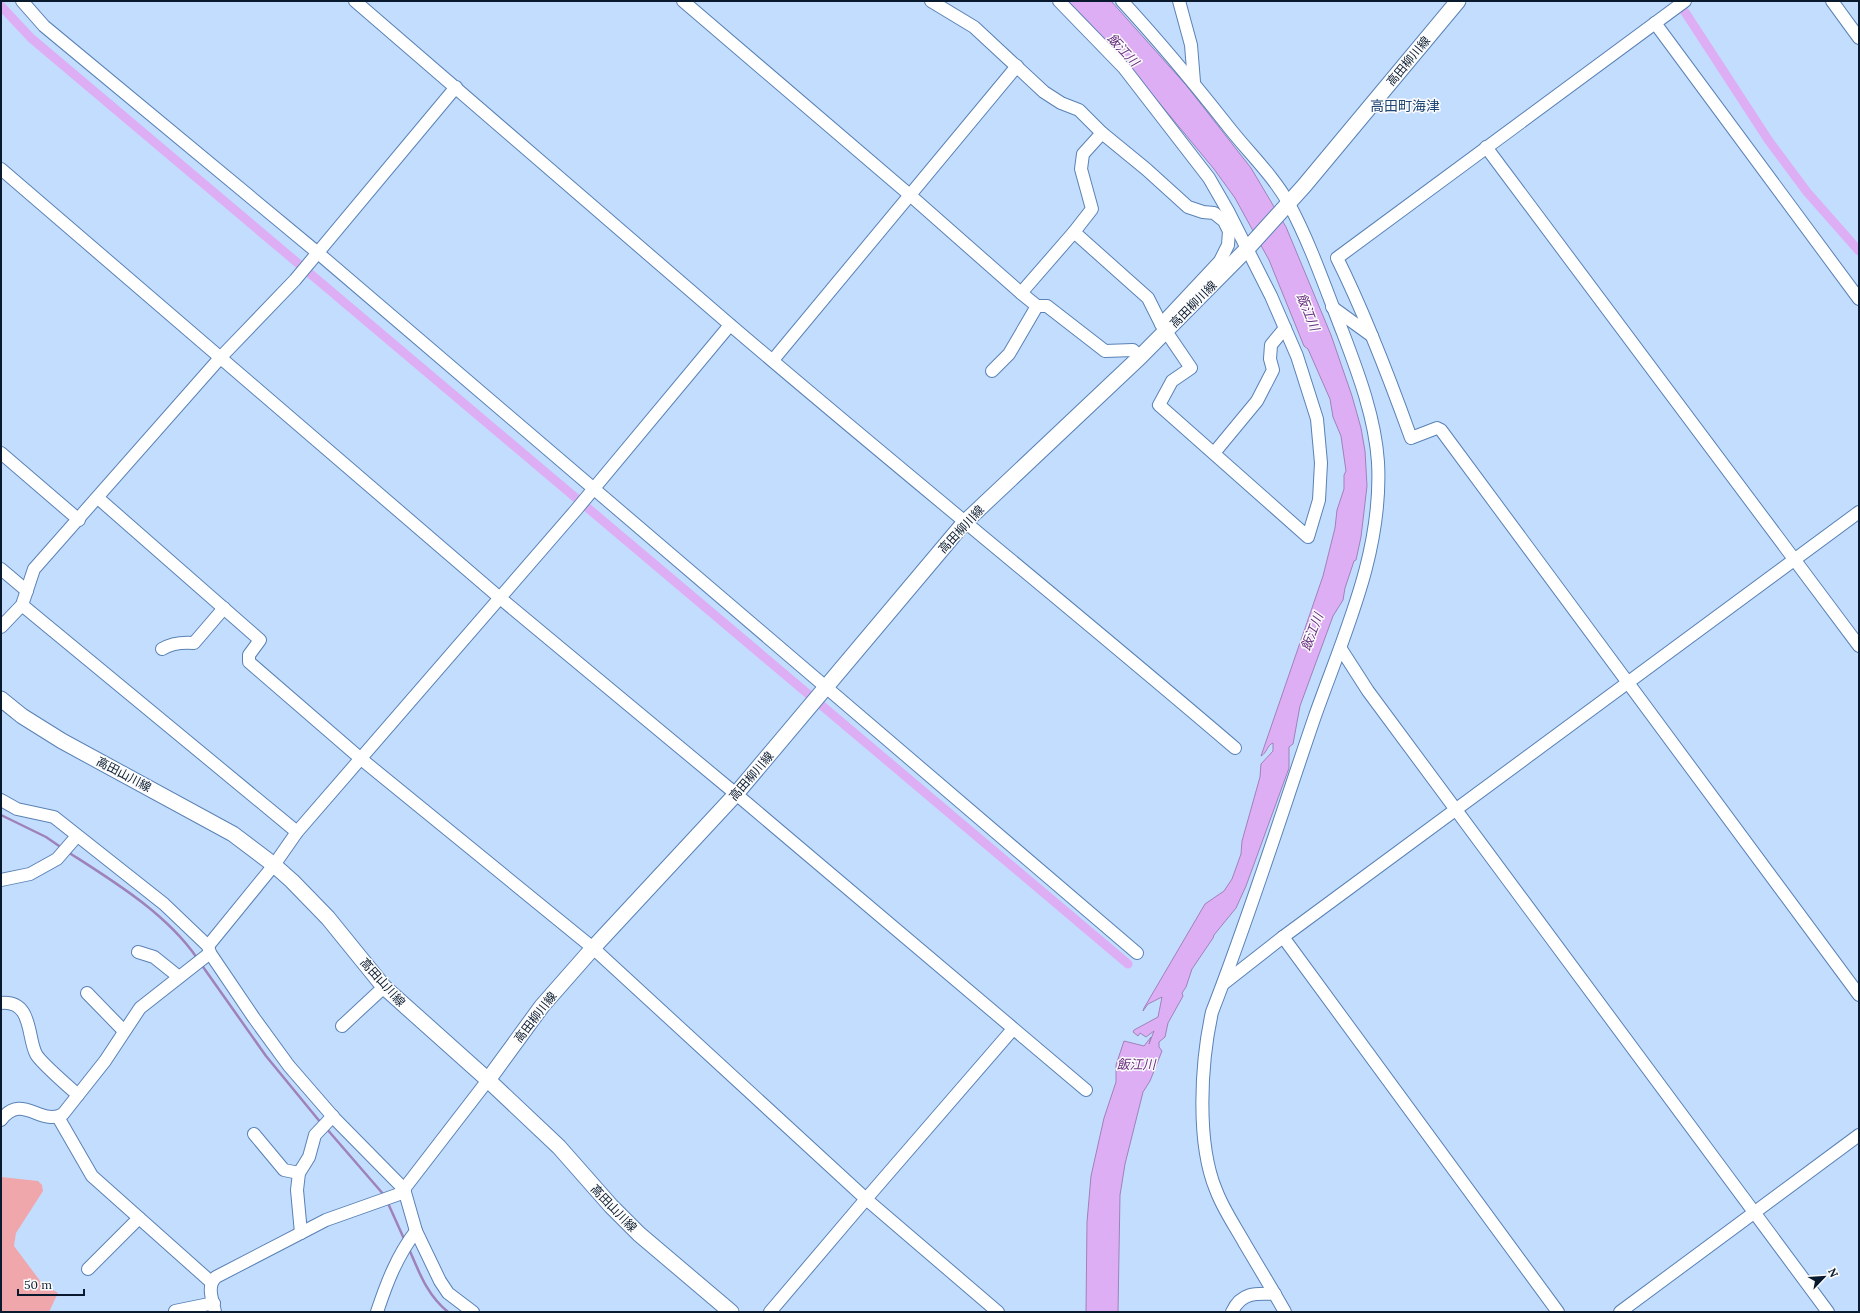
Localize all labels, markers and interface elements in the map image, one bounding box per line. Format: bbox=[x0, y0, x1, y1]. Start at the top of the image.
water label: 飯江川 bbox=[1103, 30, 1144, 72]
street label: 高田柳川線 bbox=[1383, 33, 1433, 89]
district label: 高田町海津 bbox=[1370, 97, 1440, 115]
street label: 高田柳川線 bbox=[1166, 277, 1220, 331]
water label: 飯江川 bbox=[1293, 291, 1324, 335]
street label: 高田柳川線 bbox=[935, 502, 987, 556]
water label: 飯江川 bbox=[1297, 609, 1328, 653]
street label: 高田柳川線 bbox=[726, 748, 776, 804]
street label: 高田山川線 bbox=[94, 753, 154, 795]
street label: 高田山川線 bbox=[357, 955, 409, 1009]
street label: 高田柳川線 bbox=[511, 989, 559, 1045]
water label: 飯江川 bbox=[1116, 1056, 1157, 1073]
street label: 高田山川線 bbox=[588, 1181, 640, 1235]
north arrow bbox=[1804, 1257, 1844, 1297]
text: N bbox=[1825, 1266, 1841, 1280]
scale bar bbox=[18, 1271, 84, 1297]
text: 50 m bbox=[24, 1277, 52, 1292]

